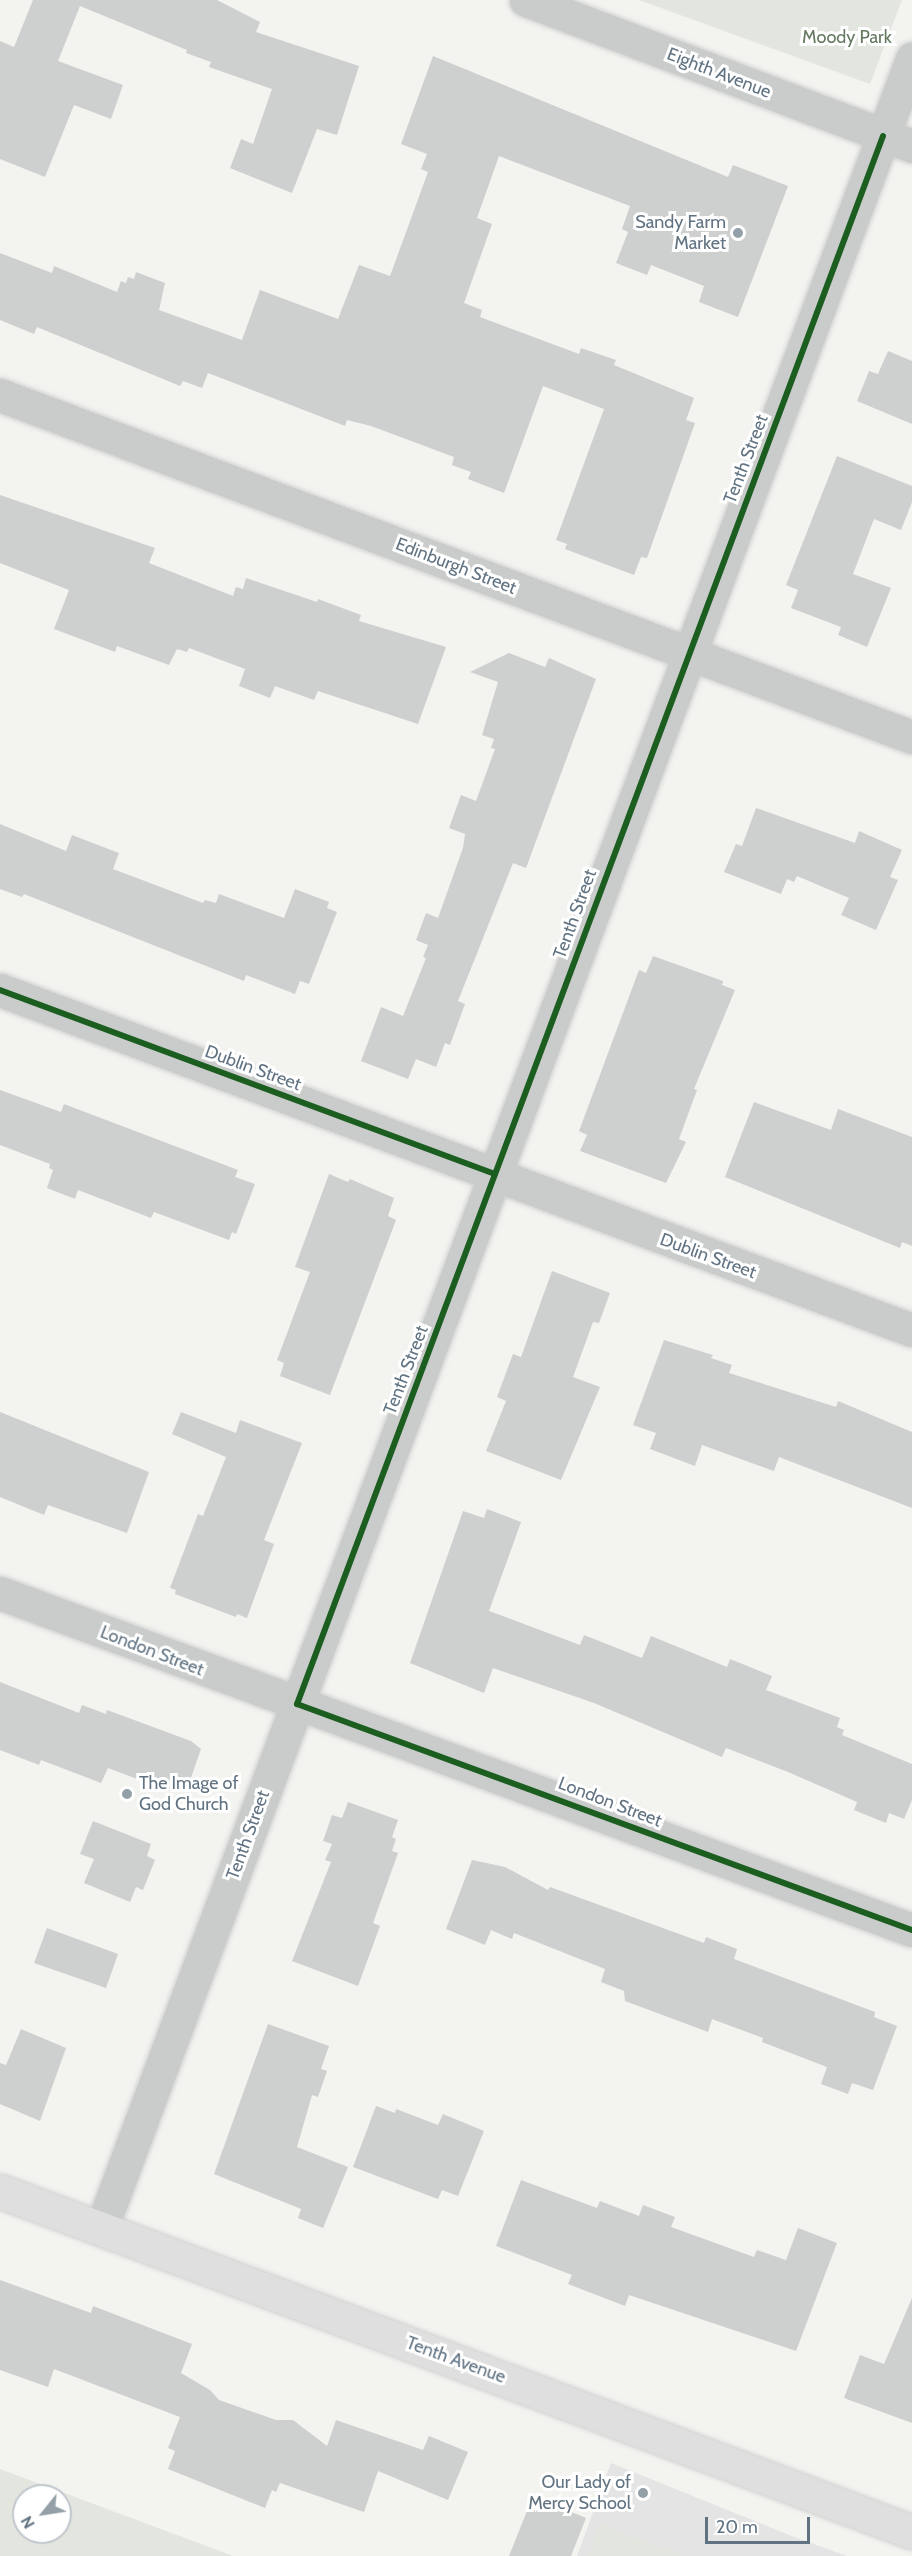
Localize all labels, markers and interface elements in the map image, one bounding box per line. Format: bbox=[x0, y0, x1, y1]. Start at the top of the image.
park label: Moody Park bbox=[802, 26, 892, 48]
street label: Eighth Avenue bbox=[664, 43, 774, 103]
place label: Sandy Farm Market bbox=[635, 212, 726, 254]
marker: Sandy Farm Market bbox=[731, 226, 745, 240]
street label: Tenth Street bbox=[719, 412, 773, 506]
street label: Edinburgh Street bbox=[393, 533, 519, 599]
street label: Tenth Street bbox=[549, 866, 601, 962]
street label: Dublin Street bbox=[202, 1041, 304, 1095]
street label: Dublin Street bbox=[657, 1229, 759, 1283]
street label: Tenth Street bbox=[379, 1323, 433, 1417]
street label: London Street bbox=[97, 1621, 207, 1681]
street label: London Street bbox=[555, 1772, 665, 1832]
place label: The Image of God Church bbox=[139, 1773, 238, 1816]
marker: The Image of God Church bbox=[120, 1787, 134, 1801]
street label: Tenth Street bbox=[222, 1787, 274, 1883]
street label: Tenth Avenue bbox=[403, 2332, 509, 2388]
place label: Our Lady of Mercy School bbox=[528, 2472, 631, 2514]
north arrow bbox=[12, 2484, 72, 2544]
marker: Our Lady of Mercy School bbox=[636, 2486, 650, 2500]
scale bar bbox=[708, 2505, 813, 2543]
text: N bbox=[17, 2513, 39, 2532]
text: 20 m bbox=[716, 2516, 758, 2538]

